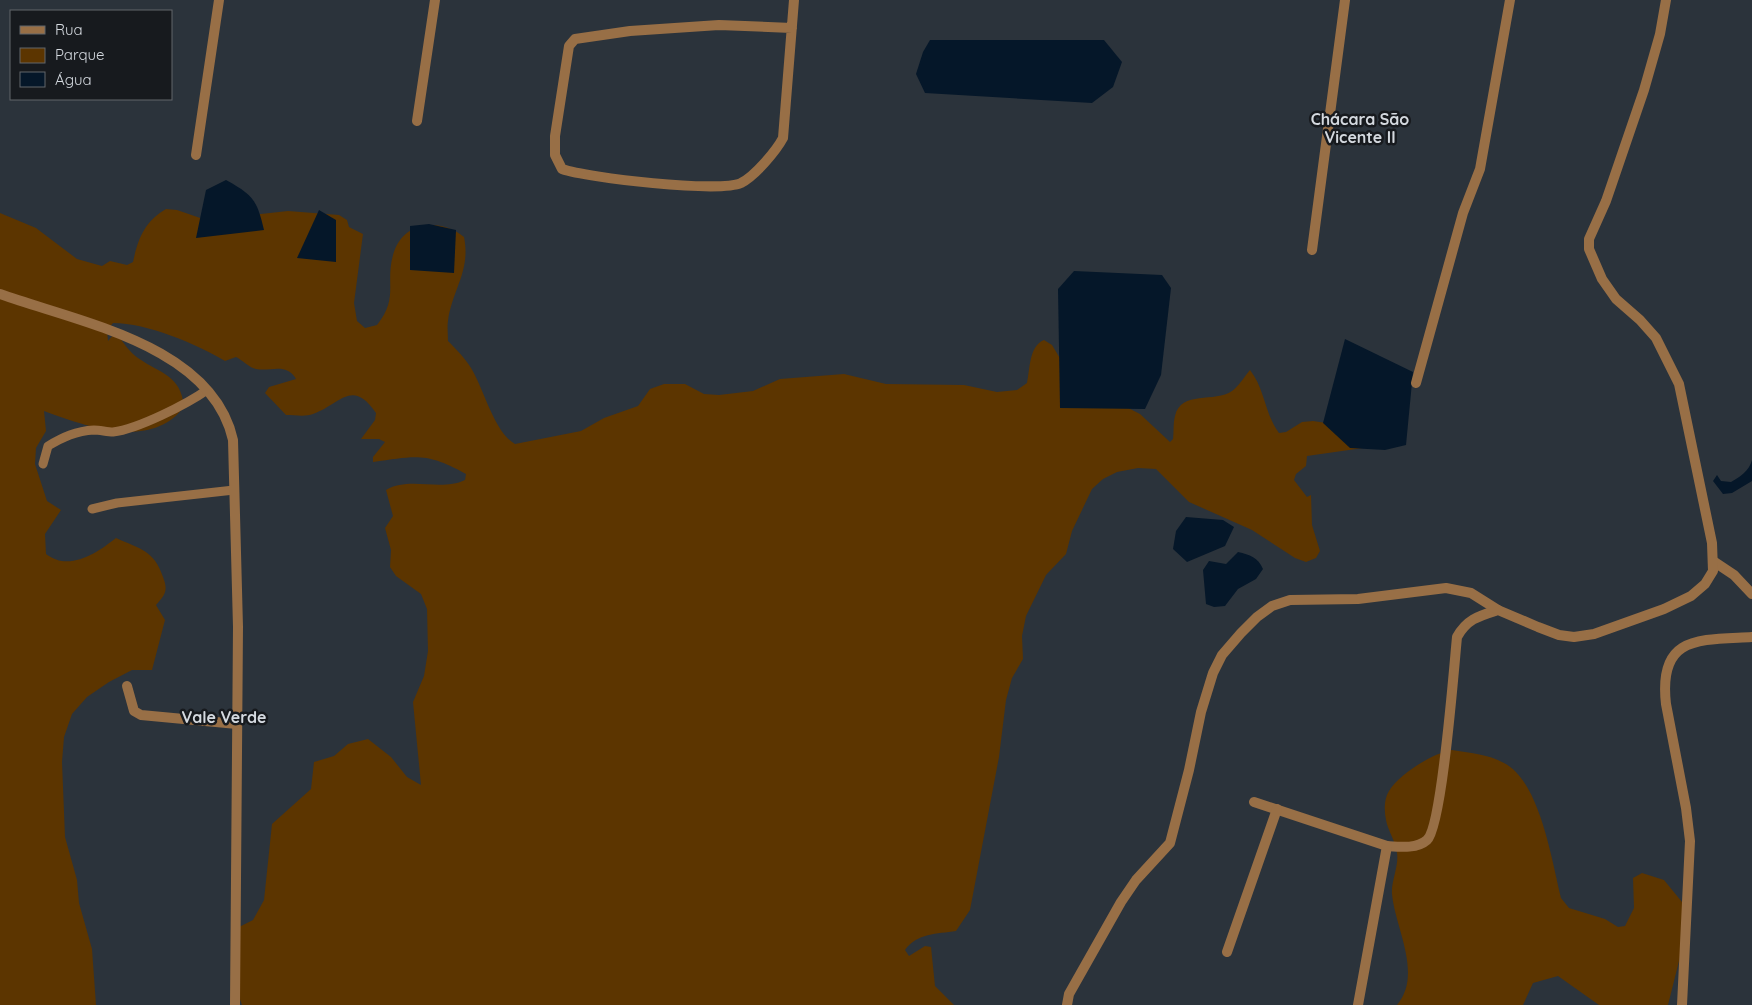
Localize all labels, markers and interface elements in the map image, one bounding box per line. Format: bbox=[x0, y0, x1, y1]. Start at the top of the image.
legend bbox=[10, 10, 172, 100]
text: Rua bbox=[55, 20, 83, 39]
text: Parque bbox=[55, 45, 105, 64]
text: Água bbox=[55, 70, 92, 89]
district label: Chácara São Vicente II bbox=[1311, 109, 1409, 147]
district label: Vale Verde bbox=[182, 707, 266, 727]

